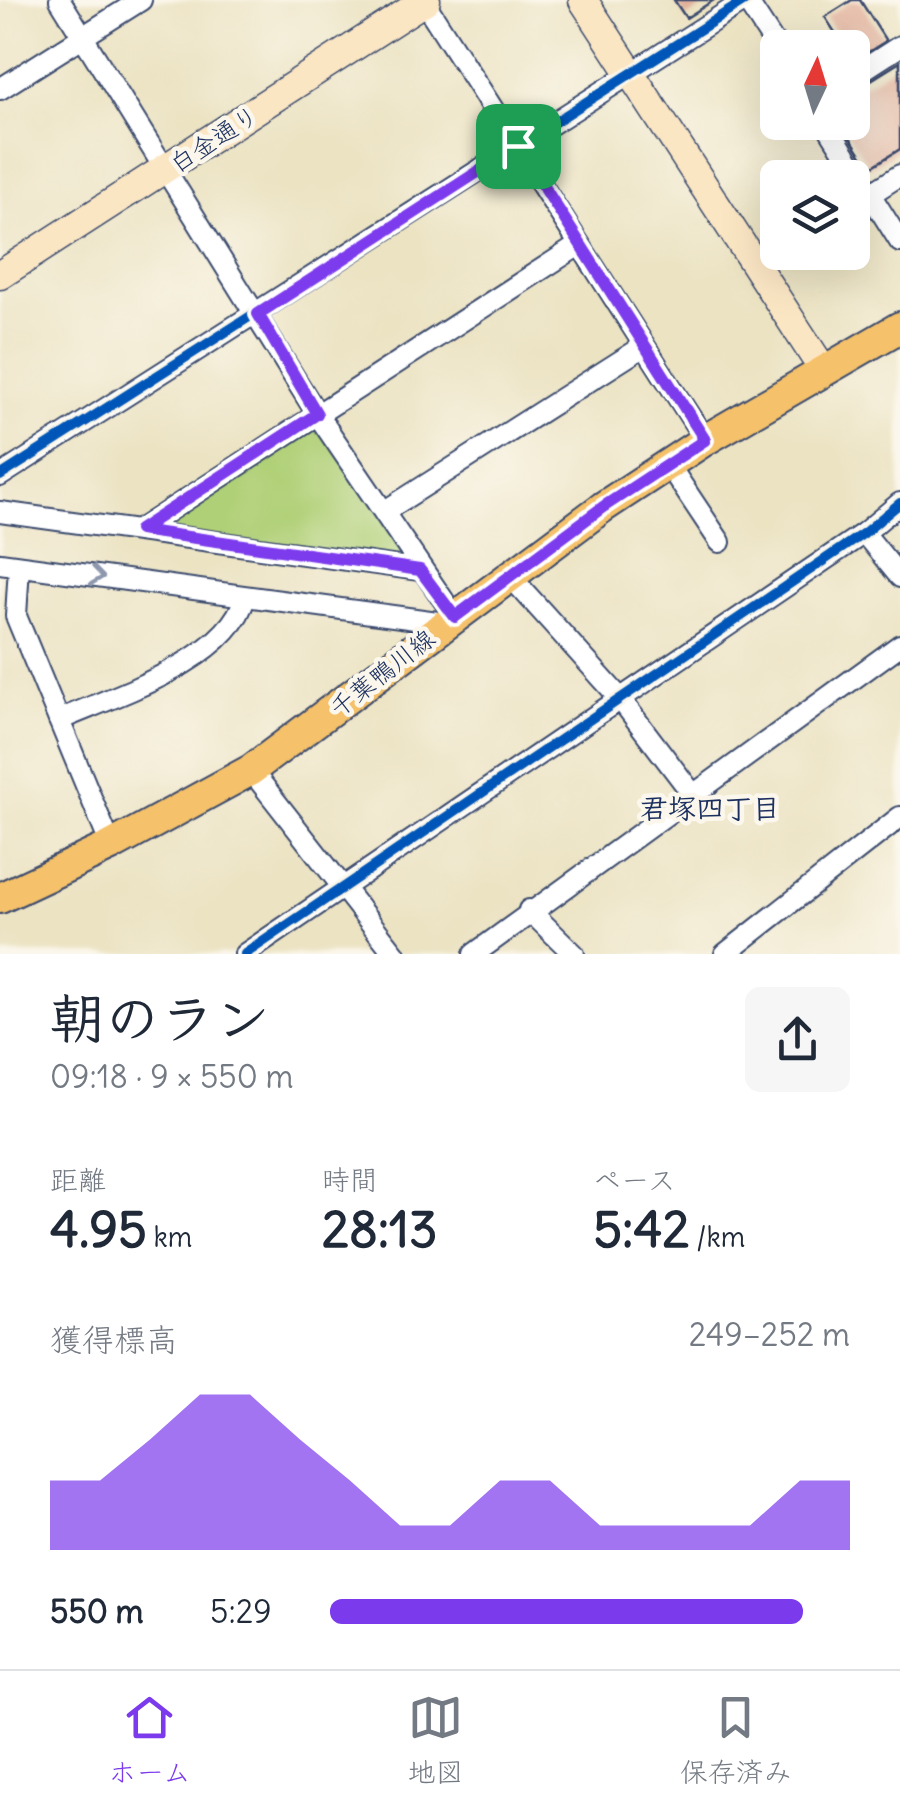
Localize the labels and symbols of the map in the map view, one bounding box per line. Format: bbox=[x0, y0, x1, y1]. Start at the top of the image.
north arrow bbox=[760, 30, 870, 140]
street label: 白金通り bbox=[163, 98, 265, 180]
pin bbox=[476, 104, 561, 189]
one-way arrow bbox=[88, 565, 105, 586]
street label: 千葉鴨川線 bbox=[323, 622, 441, 724]
district label: 君塚四丁目 bbox=[640, 790, 780, 826]

